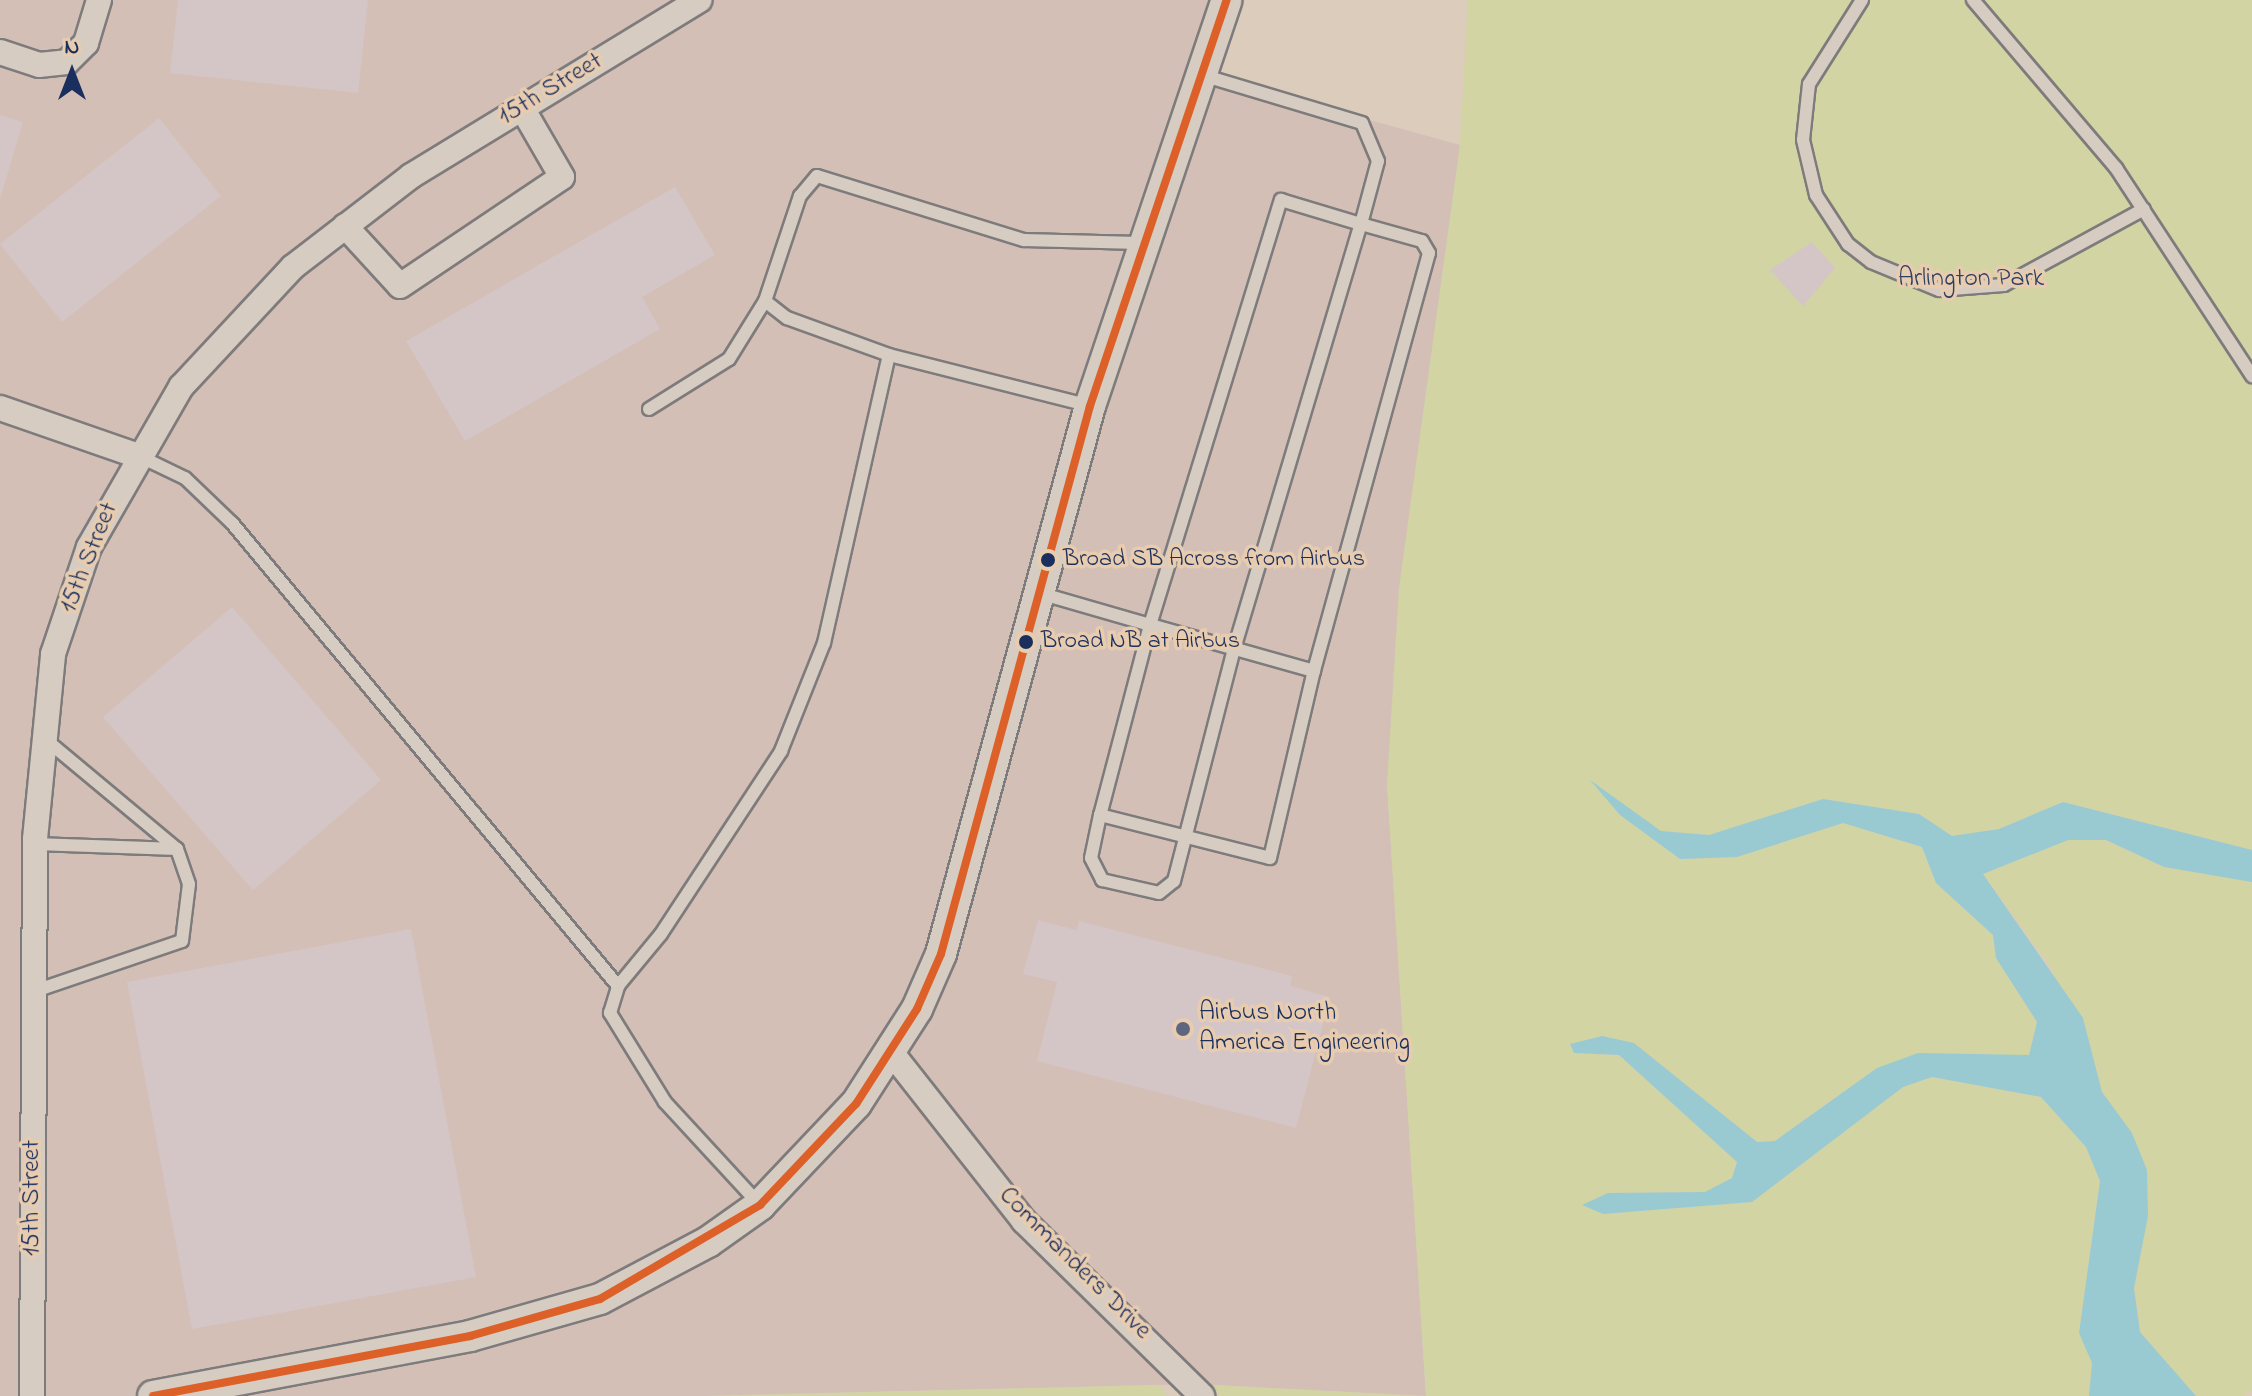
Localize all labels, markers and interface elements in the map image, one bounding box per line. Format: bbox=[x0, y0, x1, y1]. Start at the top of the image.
north arrow bbox=[32, 32, 112, 112]
text: N bbox=[65, 32, 79, 64]
street label: 15th Street bbox=[493, 47, 609, 133]
park label: Arlington Park bbox=[1898, 264, 2044, 296]
street label: 15th Street bbox=[54, 498, 126, 618]
place label: Broad SB Across from Airbus bbox=[1063, 546, 1365, 574]
marker: Broad SB Across from Airbus bbox=[1040, 552, 1056, 568]
place label: Broad NB at Airbus bbox=[1041, 628, 1240, 656]
marker: Broad NB at Airbus bbox=[1018, 634, 1034, 650]
place label: Airbus North America Engineering bbox=[1199, 998, 1410, 1060]
marker: Airbus North America Engineering bbox=[1174, 1020, 1192, 1038]
street label: 15th Street bbox=[17, 1140, 49, 1256]
street label: Commanders Drive bbox=[991, 1181, 1157, 1347]

